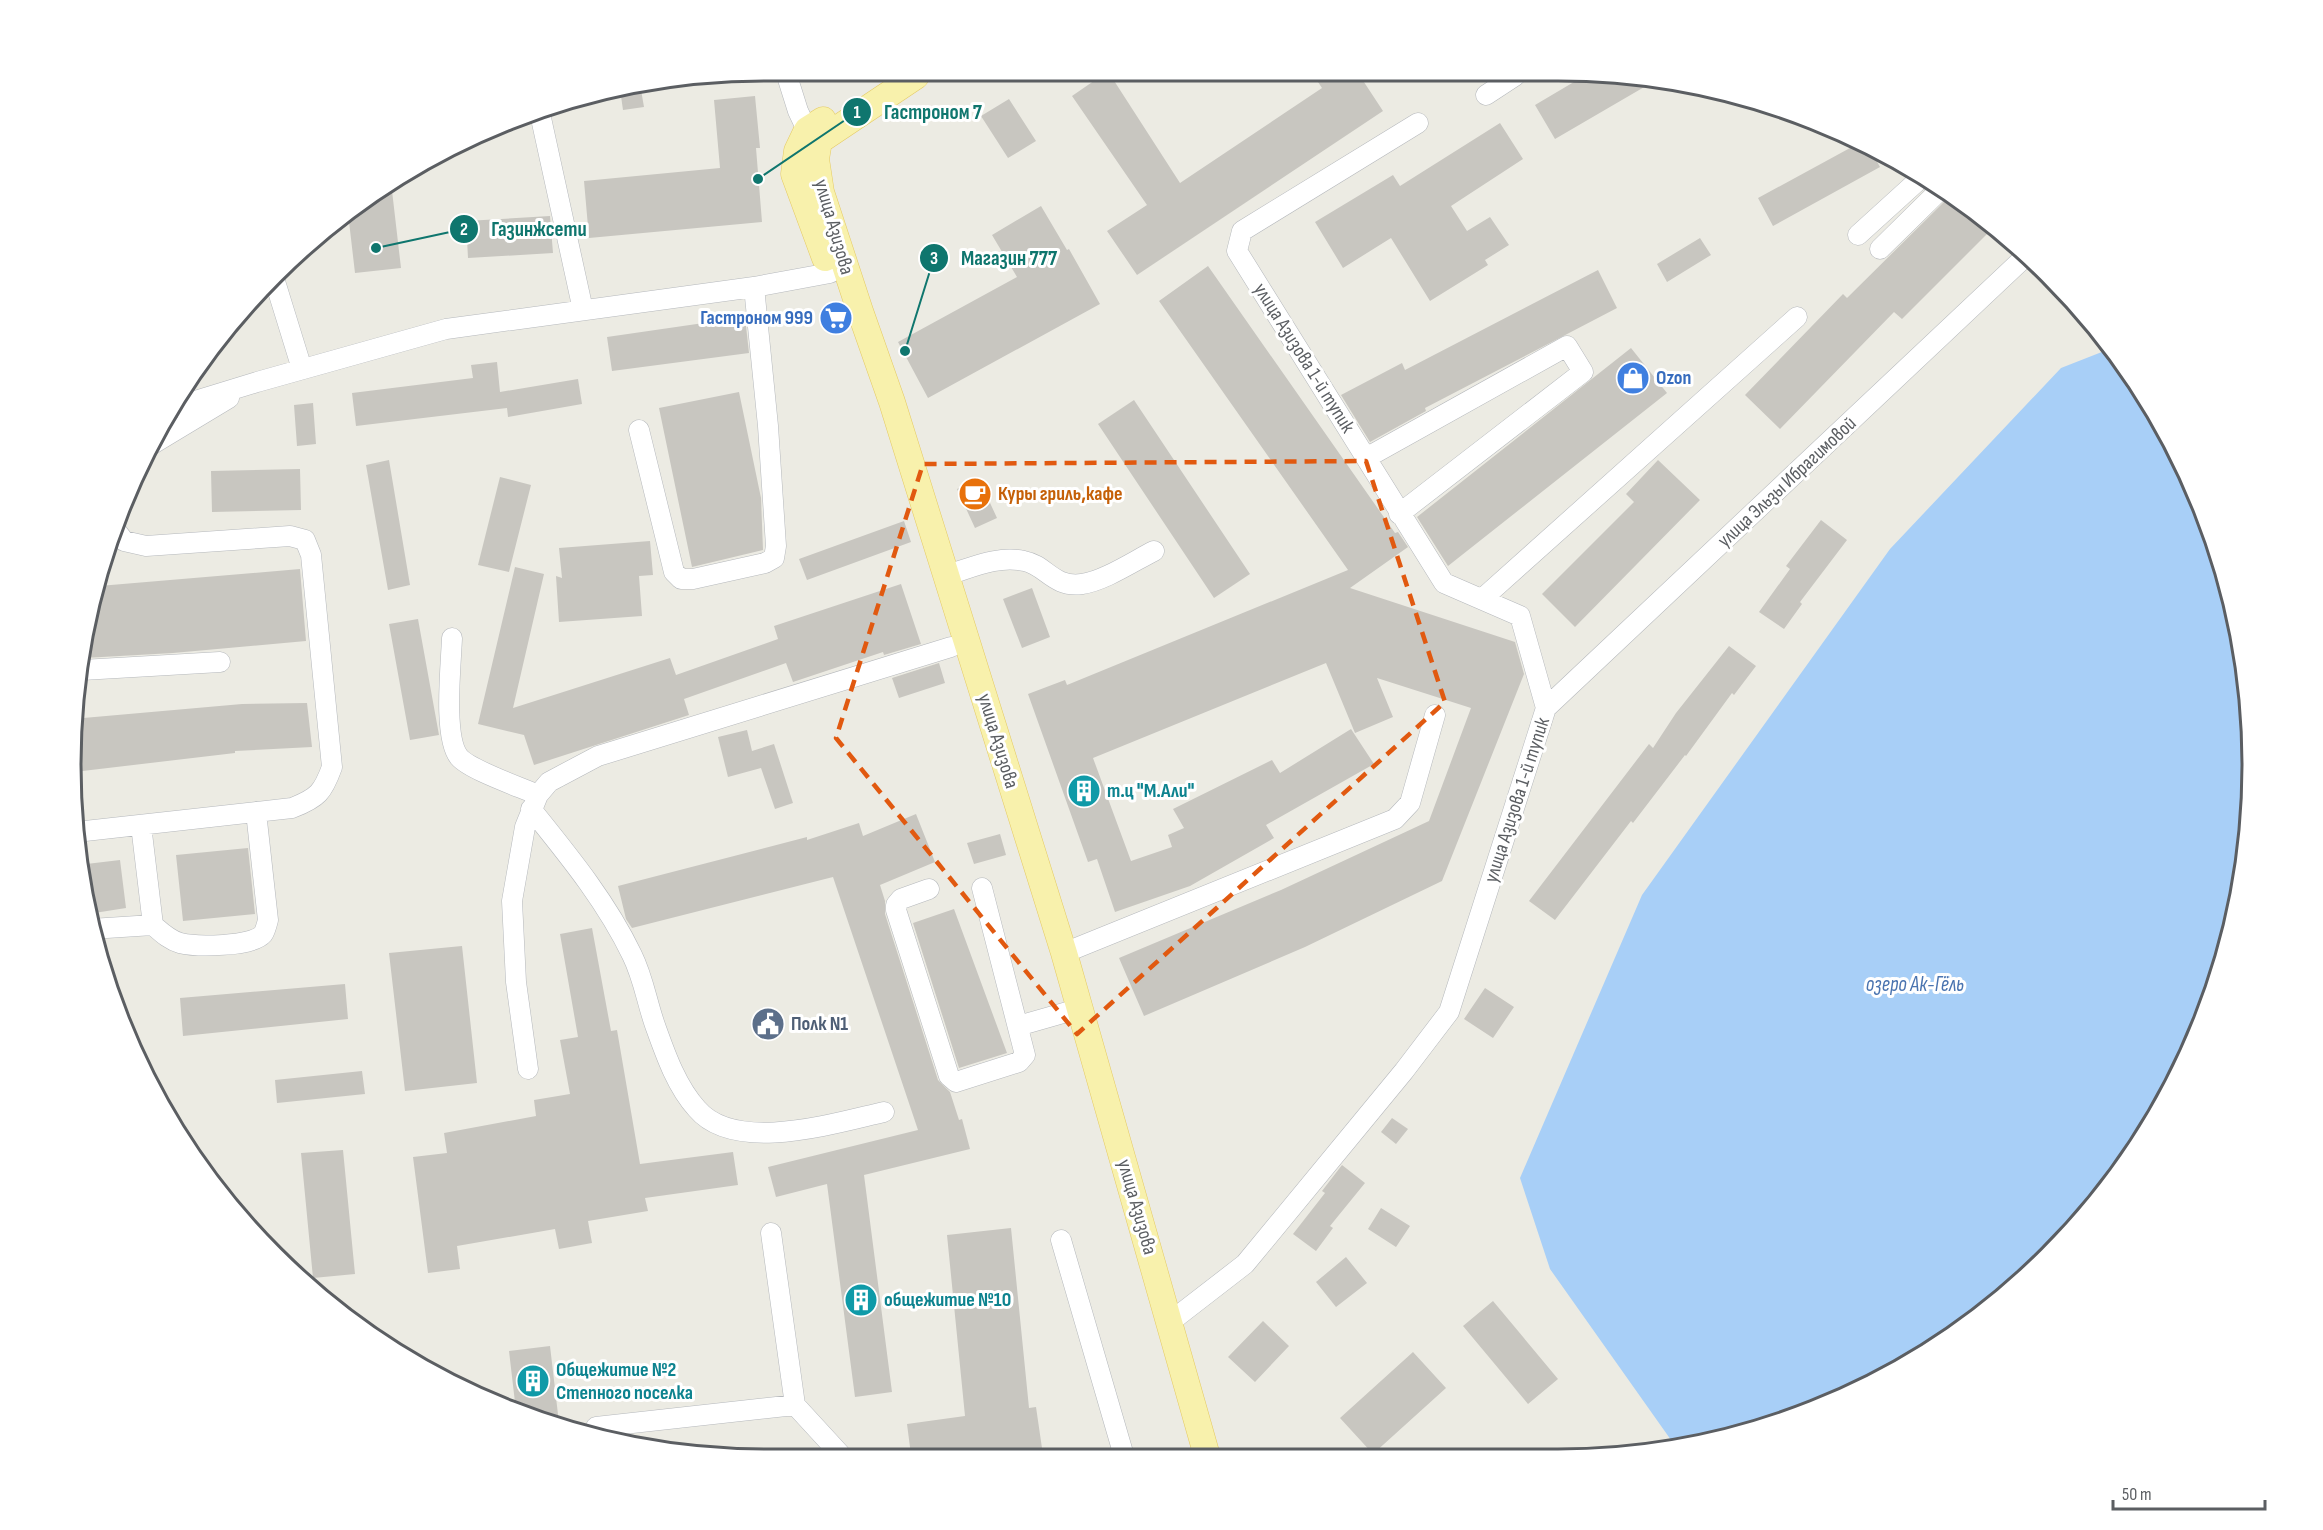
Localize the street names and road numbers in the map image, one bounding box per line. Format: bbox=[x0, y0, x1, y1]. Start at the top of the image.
street label: улица Азизова bbox=[809, 177, 859, 277]
street label: улица Азизова 1-й тупик bbox=[1248, 279, 1360, 438]
street label: улица Эльзы Ибрагимовой bbox=[1713, 412, 1861, 552]
street label: улица Азизова bbox=[972, 691, 1024, 791]
street label: улица Азизова 1-й тупик bbox=[1479, 714, 1555, 885]
street label: улица Азизова bbox=[1112, 1157, 1162, 1257]

